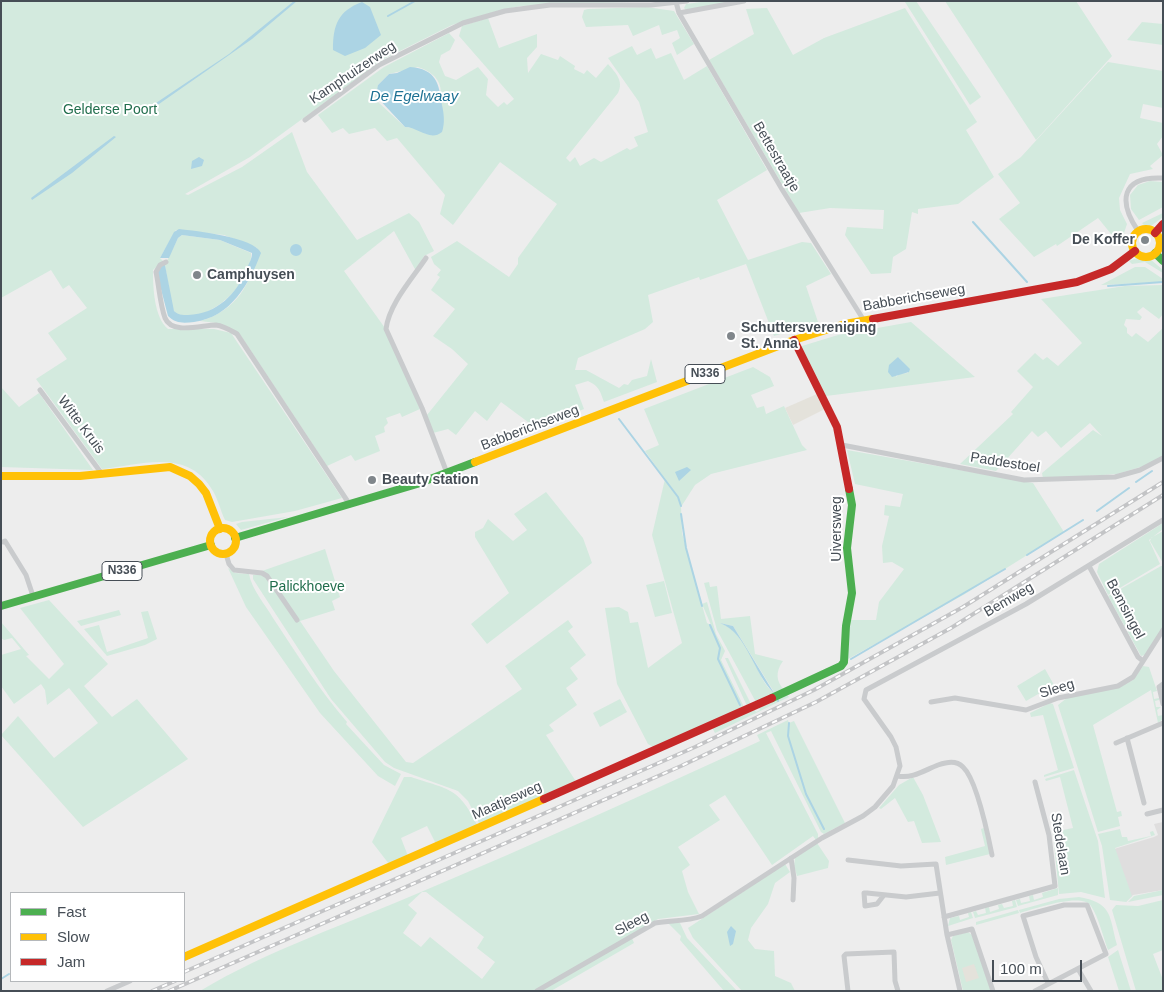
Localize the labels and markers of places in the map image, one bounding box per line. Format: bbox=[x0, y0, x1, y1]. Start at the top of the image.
place label: De Koffer bbox=[1072, 232, 1135, 248]
marker: De Koffer bbox=[1139, 234, 1151, 246]
place label: Camphuysen bbox=[207, 267, 295, 283]
marker: Camphuysen bbox=[191, 269, 203, 281]
place label: Schuttersvereniging St. Anna bbox=[741, 320, 876, 352]
marker: Schuttersvereniging St. Anna bbox=[725, 330, 737, 342]
place label: Beauty station bbox=[382, 472, 478, 488]
marker: Beauty station bbox=[366, 474, 378, 486]

